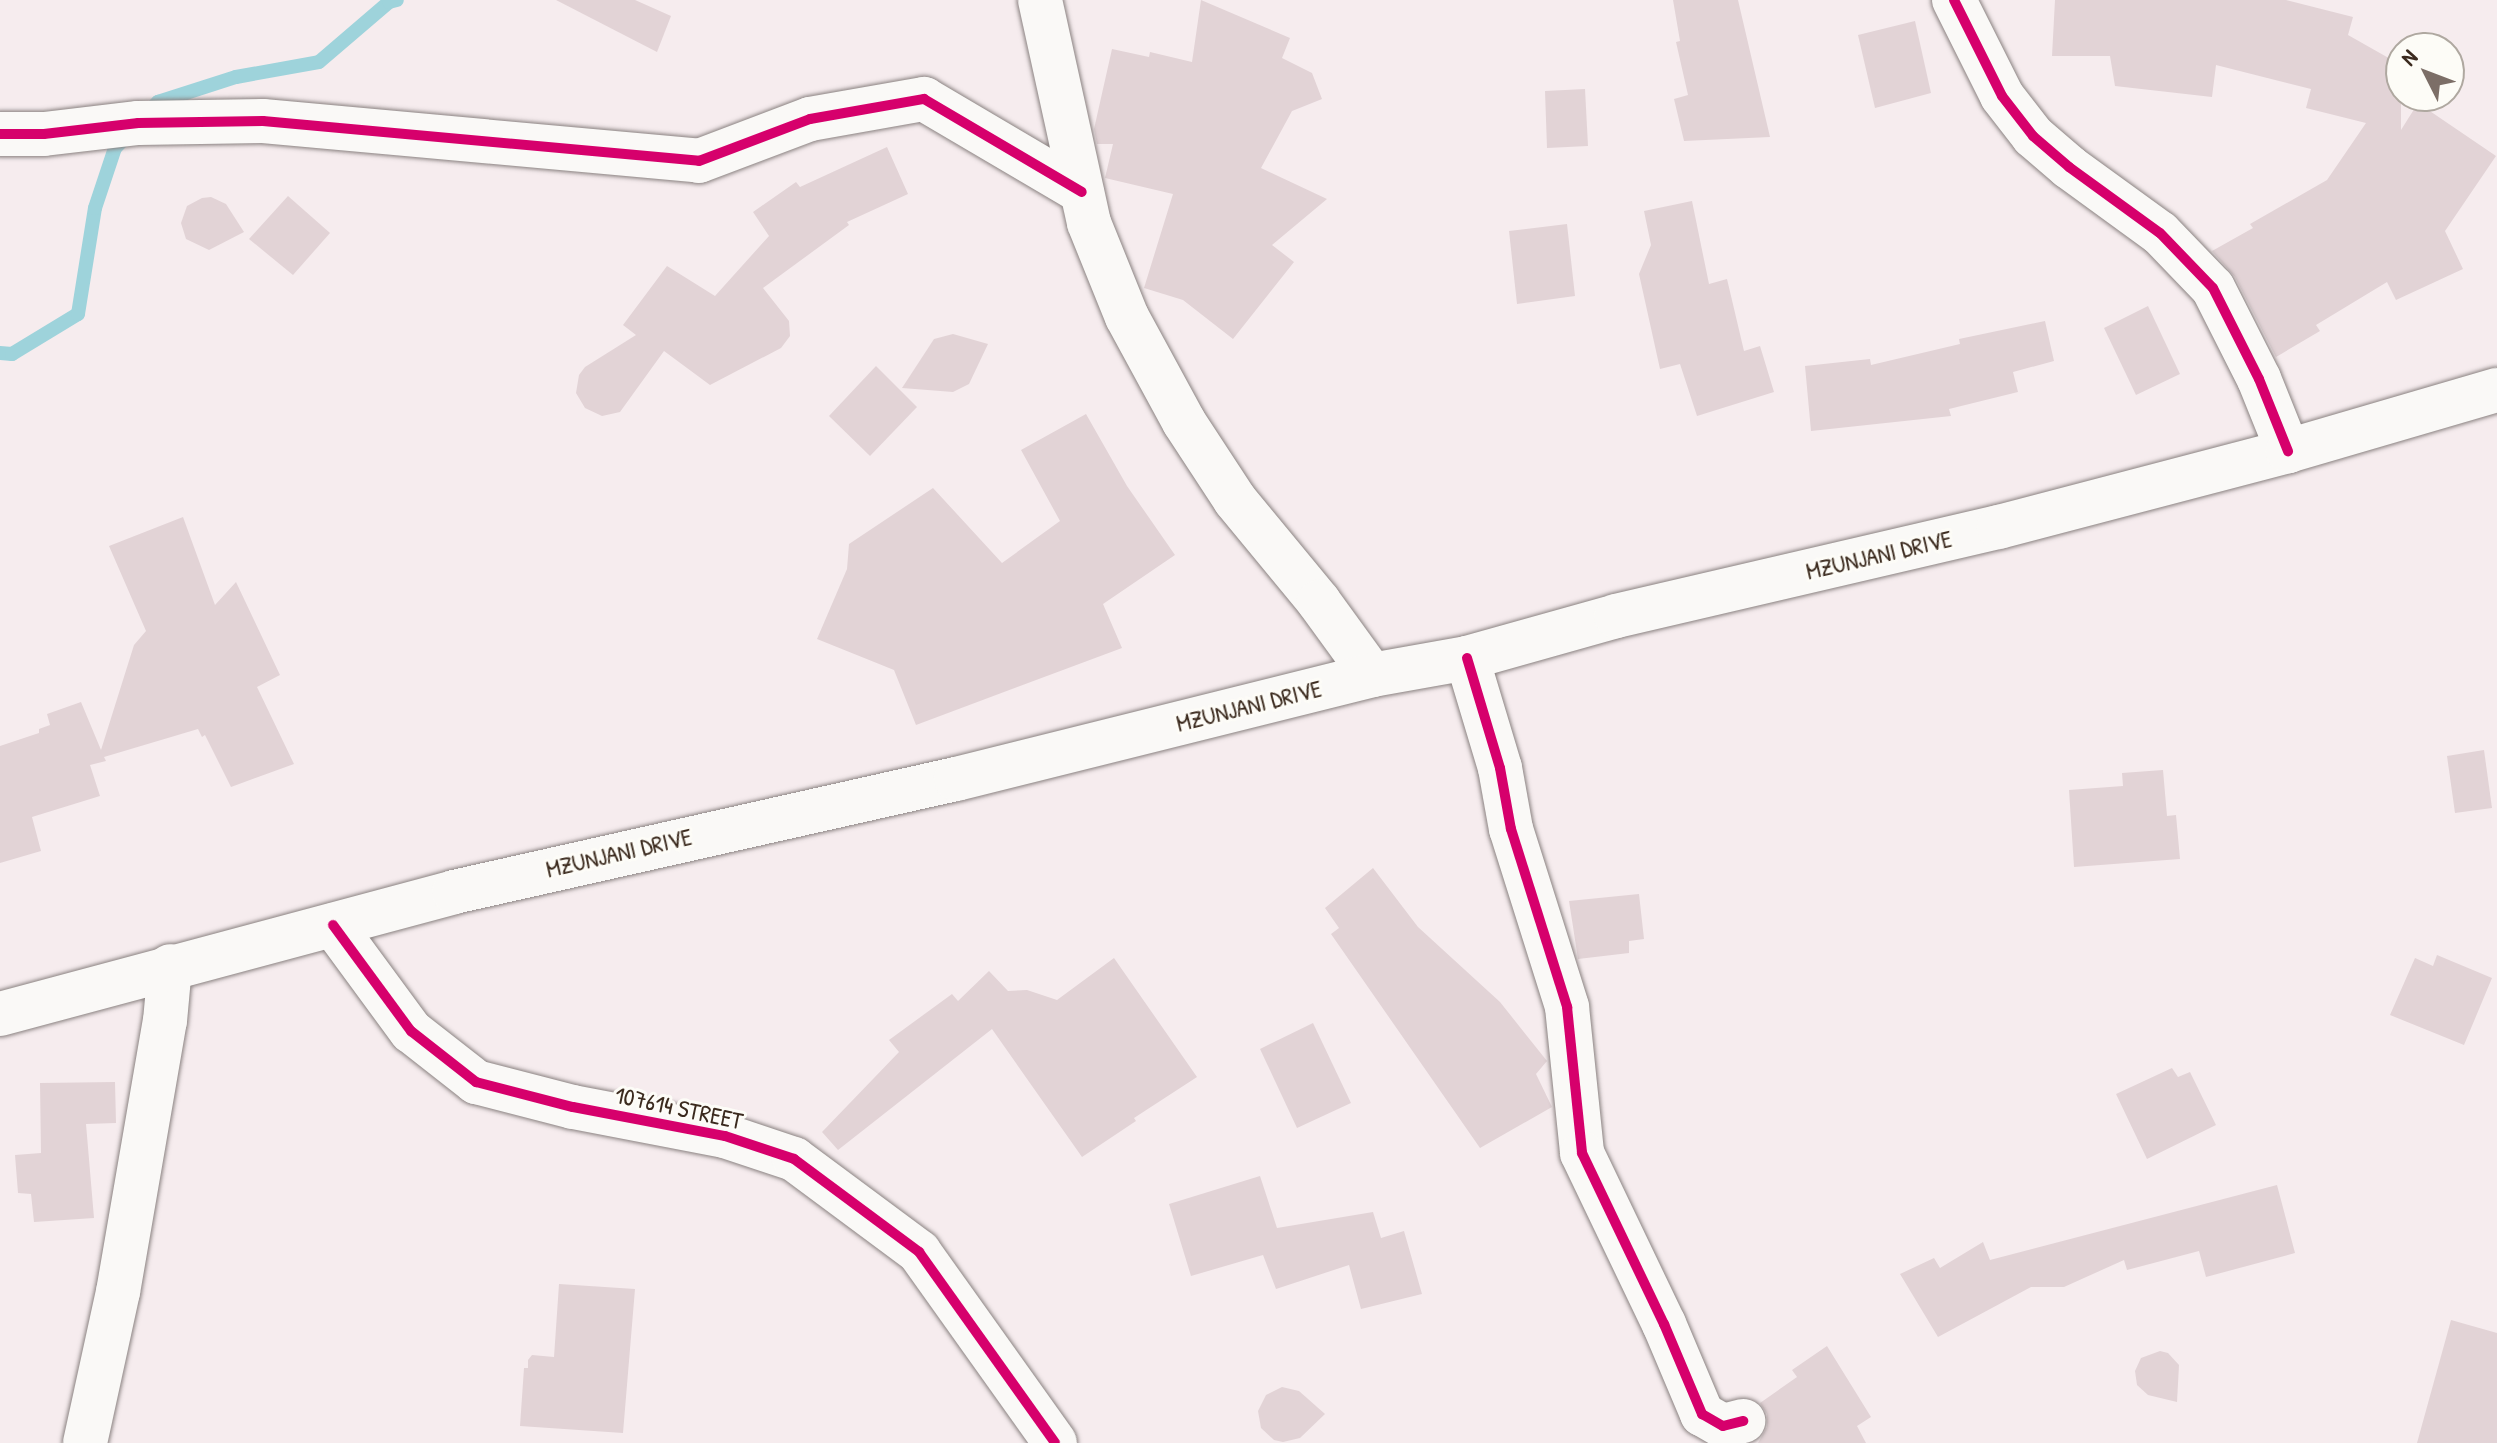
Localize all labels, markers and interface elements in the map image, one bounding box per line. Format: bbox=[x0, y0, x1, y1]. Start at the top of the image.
north arrow bbox=[2385, 32, 2465, 112]
text: N bbox=[2394, 43, 2424, 72]
street label: MZUNJANI DRIVE bbox=[1803, 524, 1955, 586]
street label: MZUNJANI DRIVE bbox=[1173, 674, 1325, 738]
street label: MZUNJANI DRIVE bbox=[543, 822, 695, 884]
street label: 107614 STREET bbox=[613, 1080, 745, 1136]

